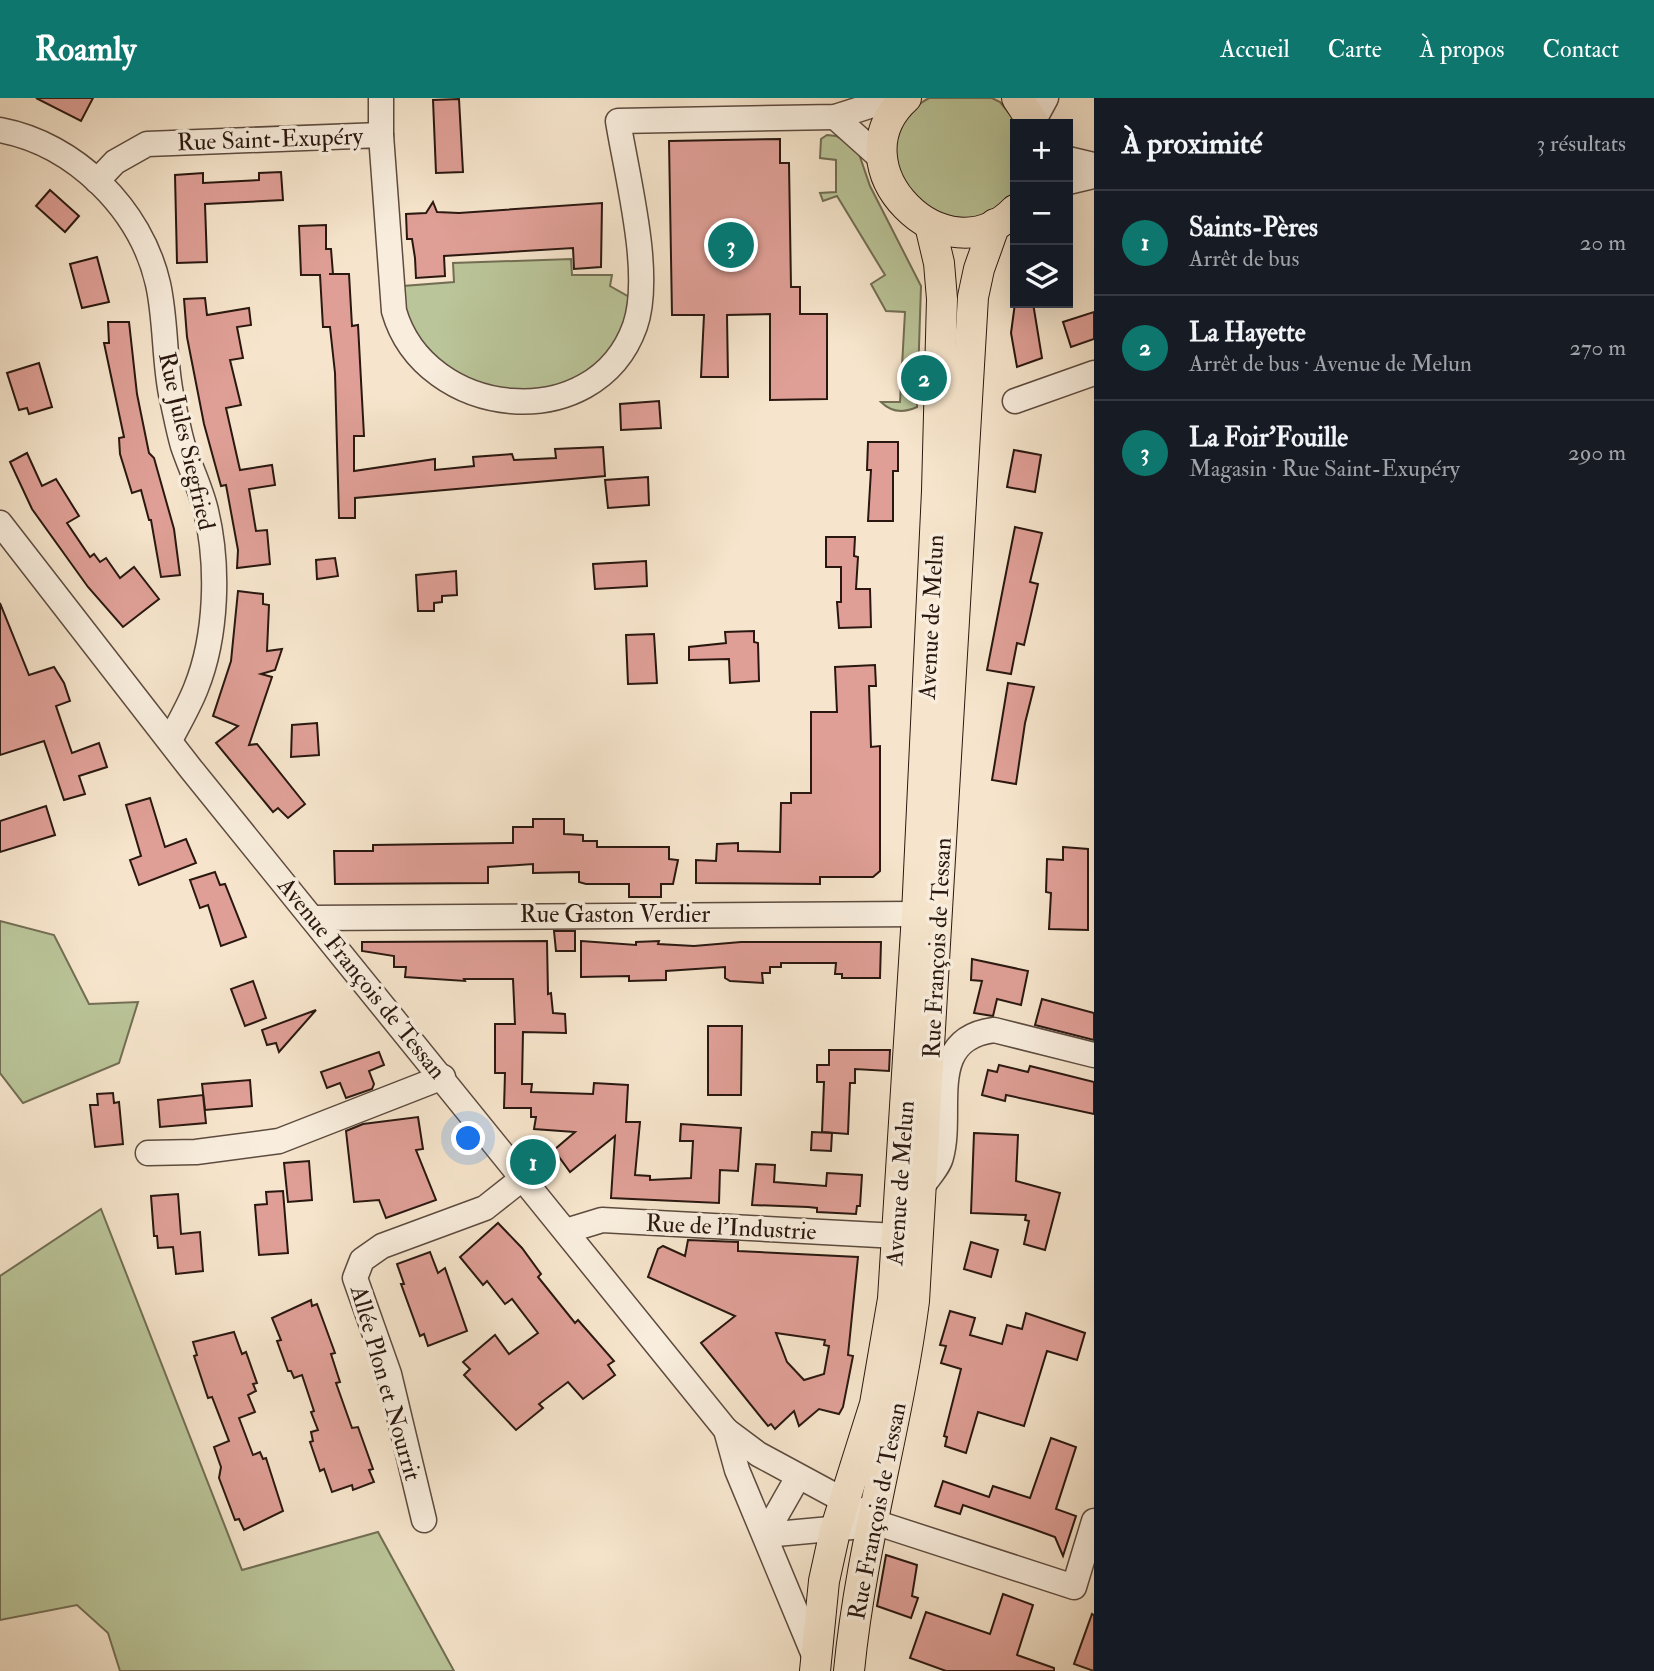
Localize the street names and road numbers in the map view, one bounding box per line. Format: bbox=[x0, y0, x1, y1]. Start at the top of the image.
street label: Rue Saint-Exupéry bbox=[176, 121, 364, 158]
street label: Rue Jules Siegfried bbox=[151, 349, 222, 533]
street label: Avenue de Melun bbox=[912, 534, 951, 701]
street label: Rue François de Tessan bbox=[916, 837, 959, 1059]
street label: Avenue François de Tessan bbox=[270, 870, 453, 1086]
street label: Rue Gaston Verdier bbox=[520, 899, 710, 930]
street label: Avenue de Melun bbox=[879, 1100, 922, 1267]
street label: Rue de l'Industrie bbox=[645, 1208, 817, 1247]
street label: Allée Plon et Nourrit bbox=[343, 1281, 428, 1484]
street label: Rue François de Tessan bbox=[841, 1400, 914, 1623]

